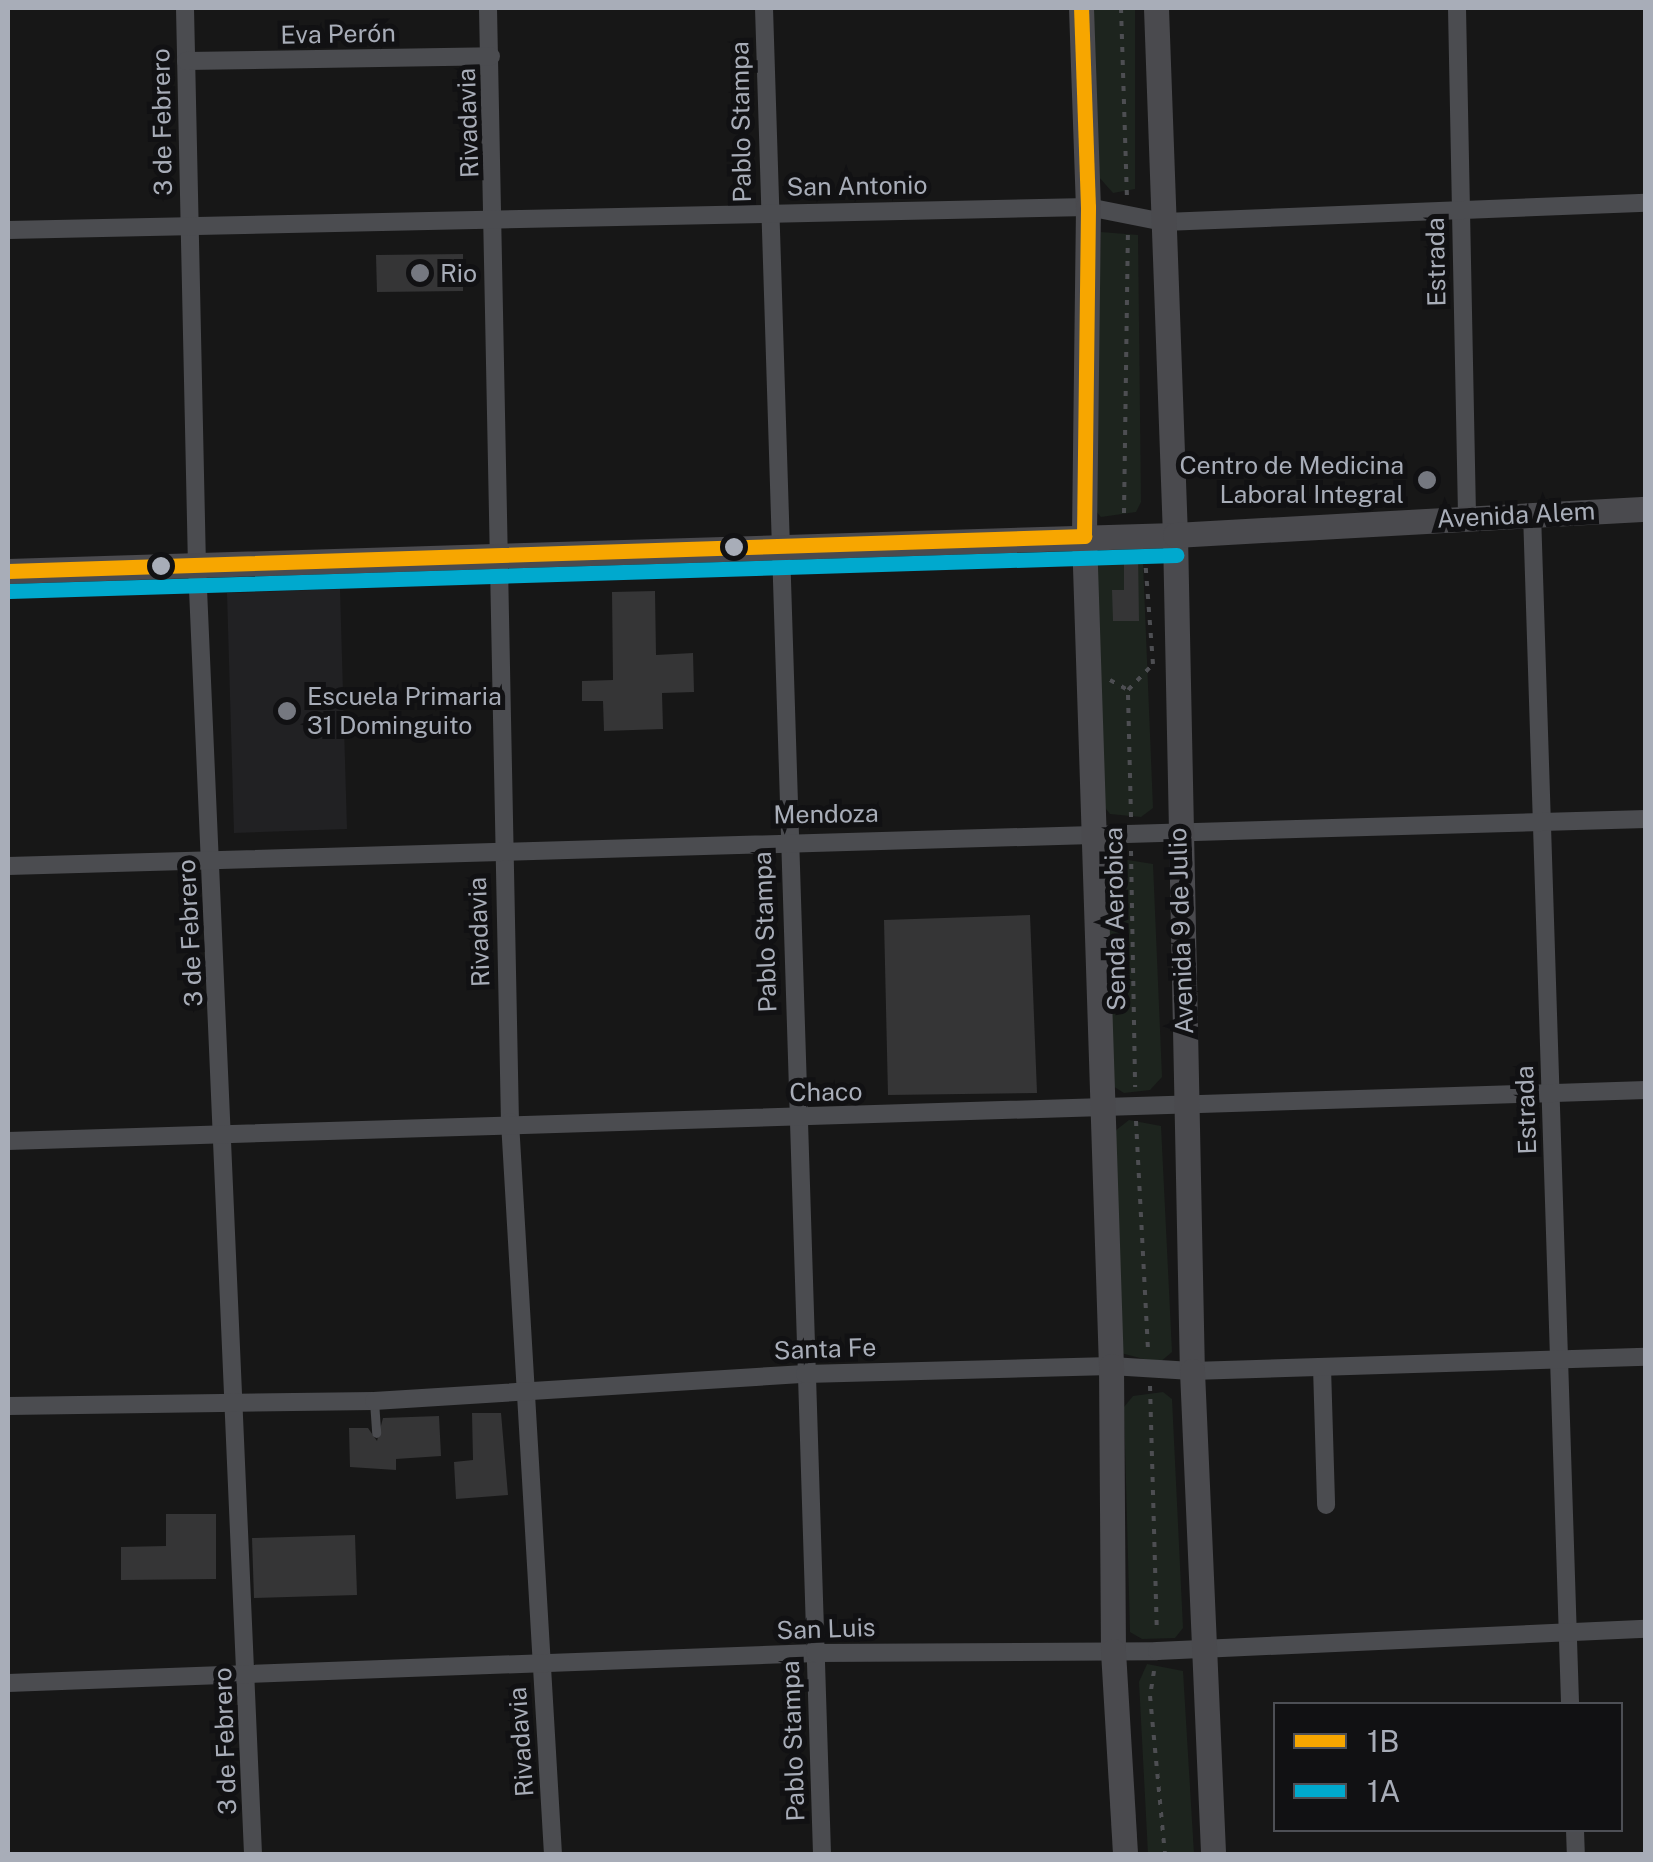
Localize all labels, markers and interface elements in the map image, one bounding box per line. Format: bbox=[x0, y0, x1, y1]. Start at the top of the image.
street label: Eva Perón bbox=[280, 18, 396, 50]
street label: Pablo Stampa bbox=[725, 41, 757, 203]
street label: 3 de Febrero bbox=[146, 48, 178, 196]
street label: Rivadavia bbox=[451, 67, 485, 179]
street label: San Antonio bbox=[786, 170, 928, 202]
street label: Estrada bbox=[1420, 217, 1452, 307]
place label: Rio bbox=[440, 258, 477, 288]
marker: Rio bbox=[409, 262, 431, 284]
place label: Centro de Medicina Laboral Integral bbox=[1179, 451, 1404, 510]
marker: Centro de Medicina Laboral Integral bbox=[1414, 467, 1440, 493]
street label: Avenida Alem bbox=[1436, 496, 1596, 534]
unlabelled marker bbox=[724, 537, 744, 557]
unlabelled marker bbox=[151, 556, 171, 576]
place label: Escuela Primaria 31 Dominguito bbox=[307, 682, 502, 741]
marker: Escuela Primaria 31 Dominguito bbox=[276, 700, 298, 722]
street label: Mendoza bbox=[773, 798, 879, 830]
street label: Senda Aerobica bbox=[1098, 827, 1132, 1011]
street label: Avenida 9 de Julio bbox=[1162, 827, 1200, 1035]
street label: Pablo Stampa bbox=[747, 851, 783, 1013]
street label: 3 de Febrero bbox=[171, 858, 209, 1008]
street label: Rivadavia bbox=[462, 876, 496, 988]
street label: Estrada bbox=[1509, 1065, 1543, 1155]
street label: Chaco bbox=[789, 1076, 863, 1108]
street label: Santa Fe bbox=[773, 1332, 877, 1366]
street label: San Luis bbox=[776, 1612, 876, 1646]
street label: Pablo Stampa bbox=[775, 1660, 811, 1822]
street label: 3 de Febrero bbox=[207, 1667, 243, 1815]
street label: Rivadavia bbox=[502, 1686, 540, 1798]
legend bbox=[1273, 1702, 1623, 1832]
text: 1B bbox=[1367, 1723, 1399, 1759]
text: 1A bbox=[1367, 1773, 1401, 1809]

